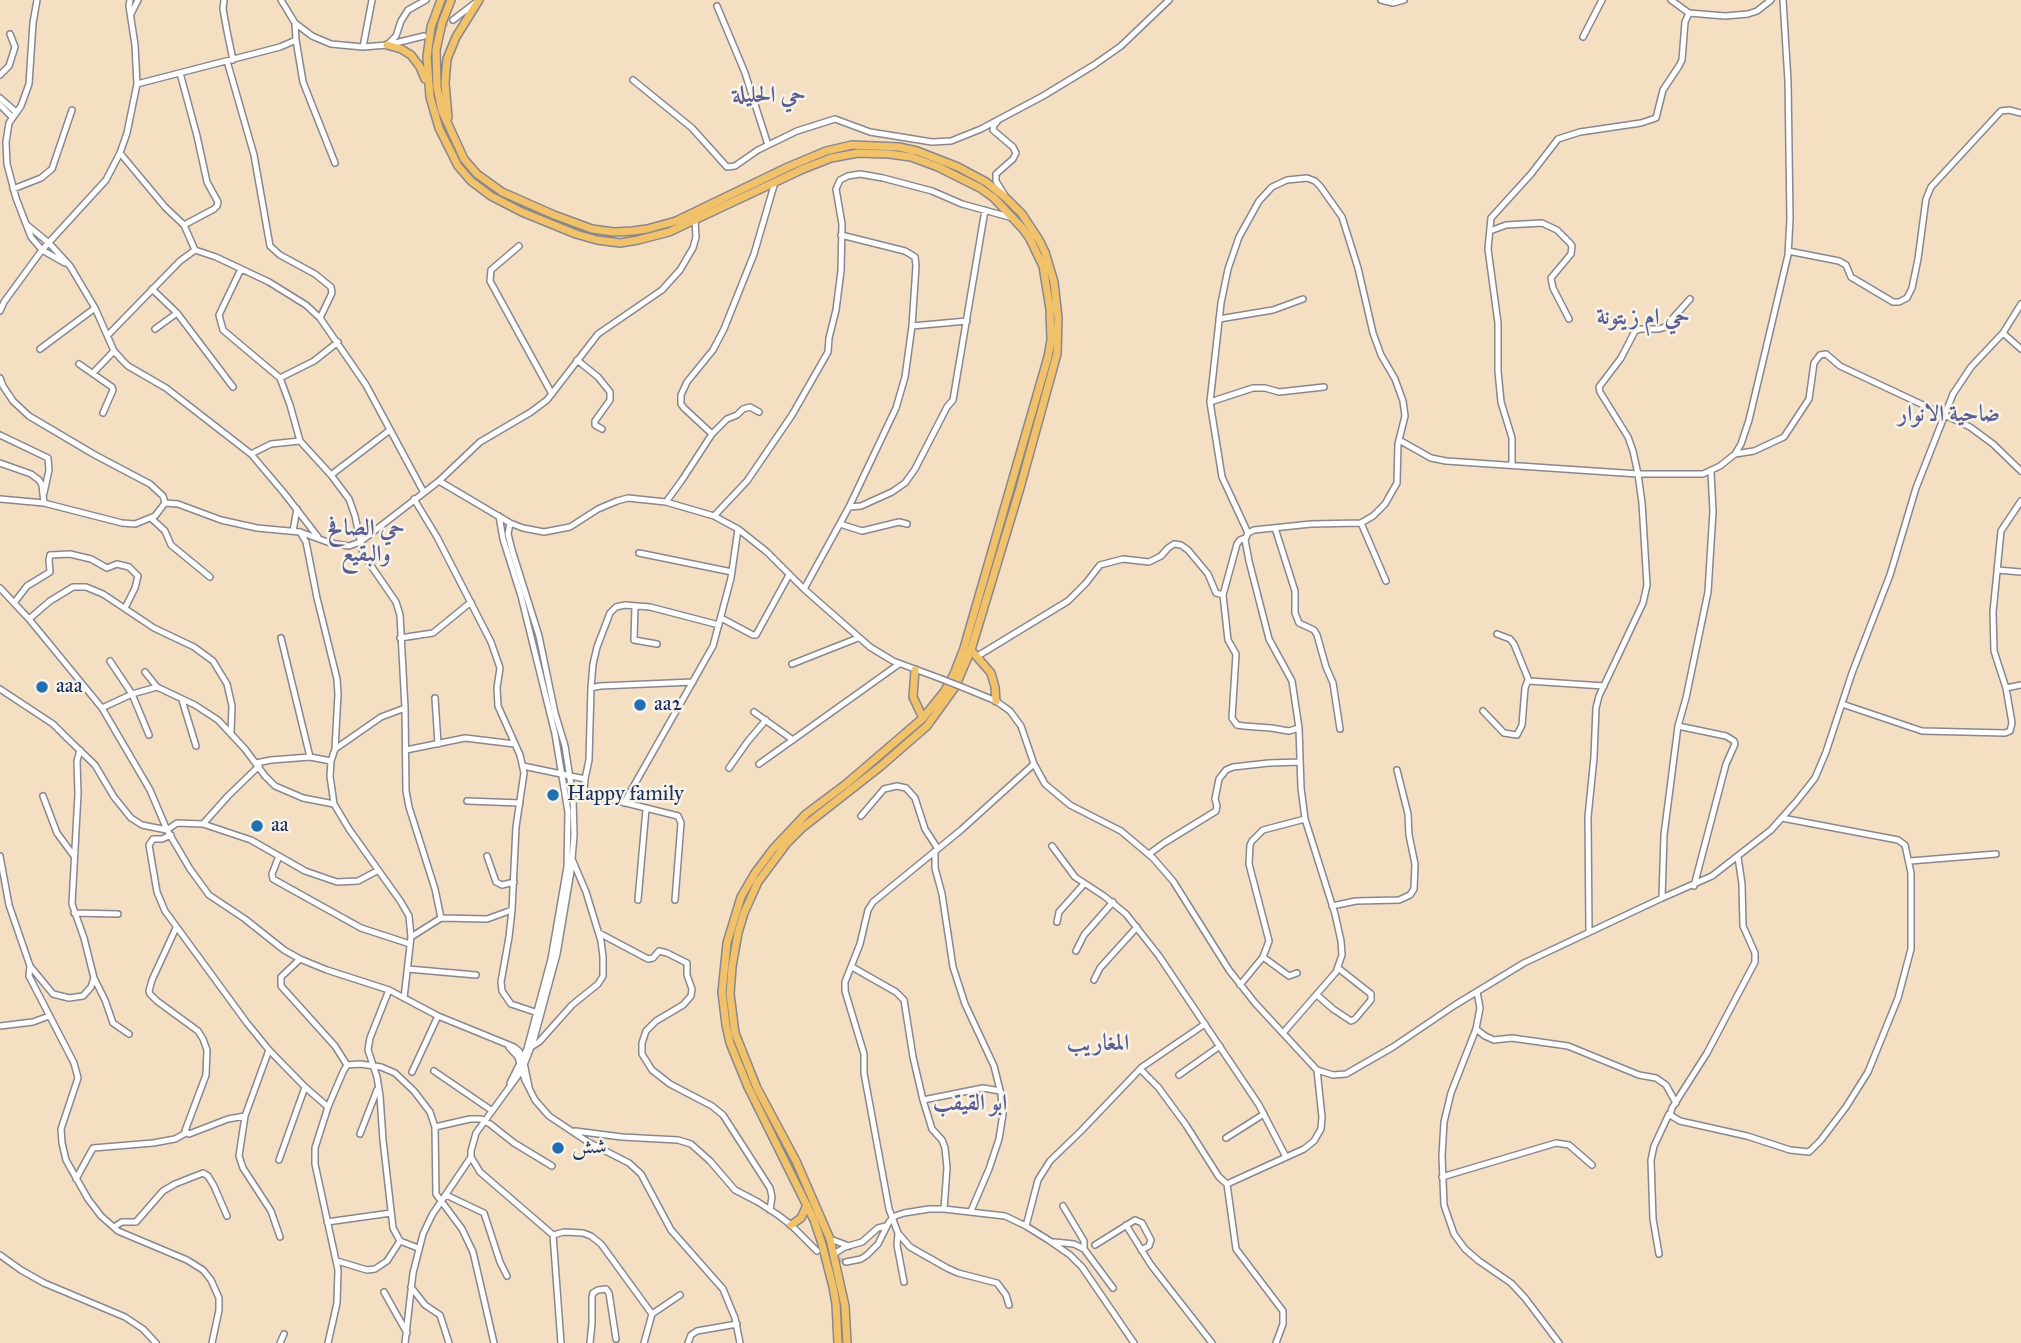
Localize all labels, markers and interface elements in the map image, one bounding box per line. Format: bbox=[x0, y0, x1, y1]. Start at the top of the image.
district label: حي الحليلة bbox=[732, 82, 806, 110]
district label: حي ام زيتونة bbox=[1596, 304, 1690, 332]
district label: ضاحية الانوار bbox=[1898, 401, 2000, 429]
district label: حي الصافح والبقيع bbox=[327, 515, 405, 569]
place label: aaa bbox=[56, 674, 83, 700]
marker: aaa bbox=[34, 679, 50, 695]
place label: aa2 bbox=[654, 692, 682, 718]
marker: aa2 bbox=[632, 697, 648, 713]
place label: Happy family bbox=[567, 782, 684, 808]
marker: Happy family bbox=[545, 787, 561, 803]
place label: aa bbox=[271, 813, 289, 839]
marker: aa bbox=[249, 818, 265, 834]
district label: المغاريب bbox=[1067, 1030, 1129, 1058]
district label: ابو القيقب bbox=[933, 1090, 1007, 1118]
place label: شش bbox=[572, 1135, 607, 1161]
marker: شش bbox=[550, 1140, 566, 1156]

